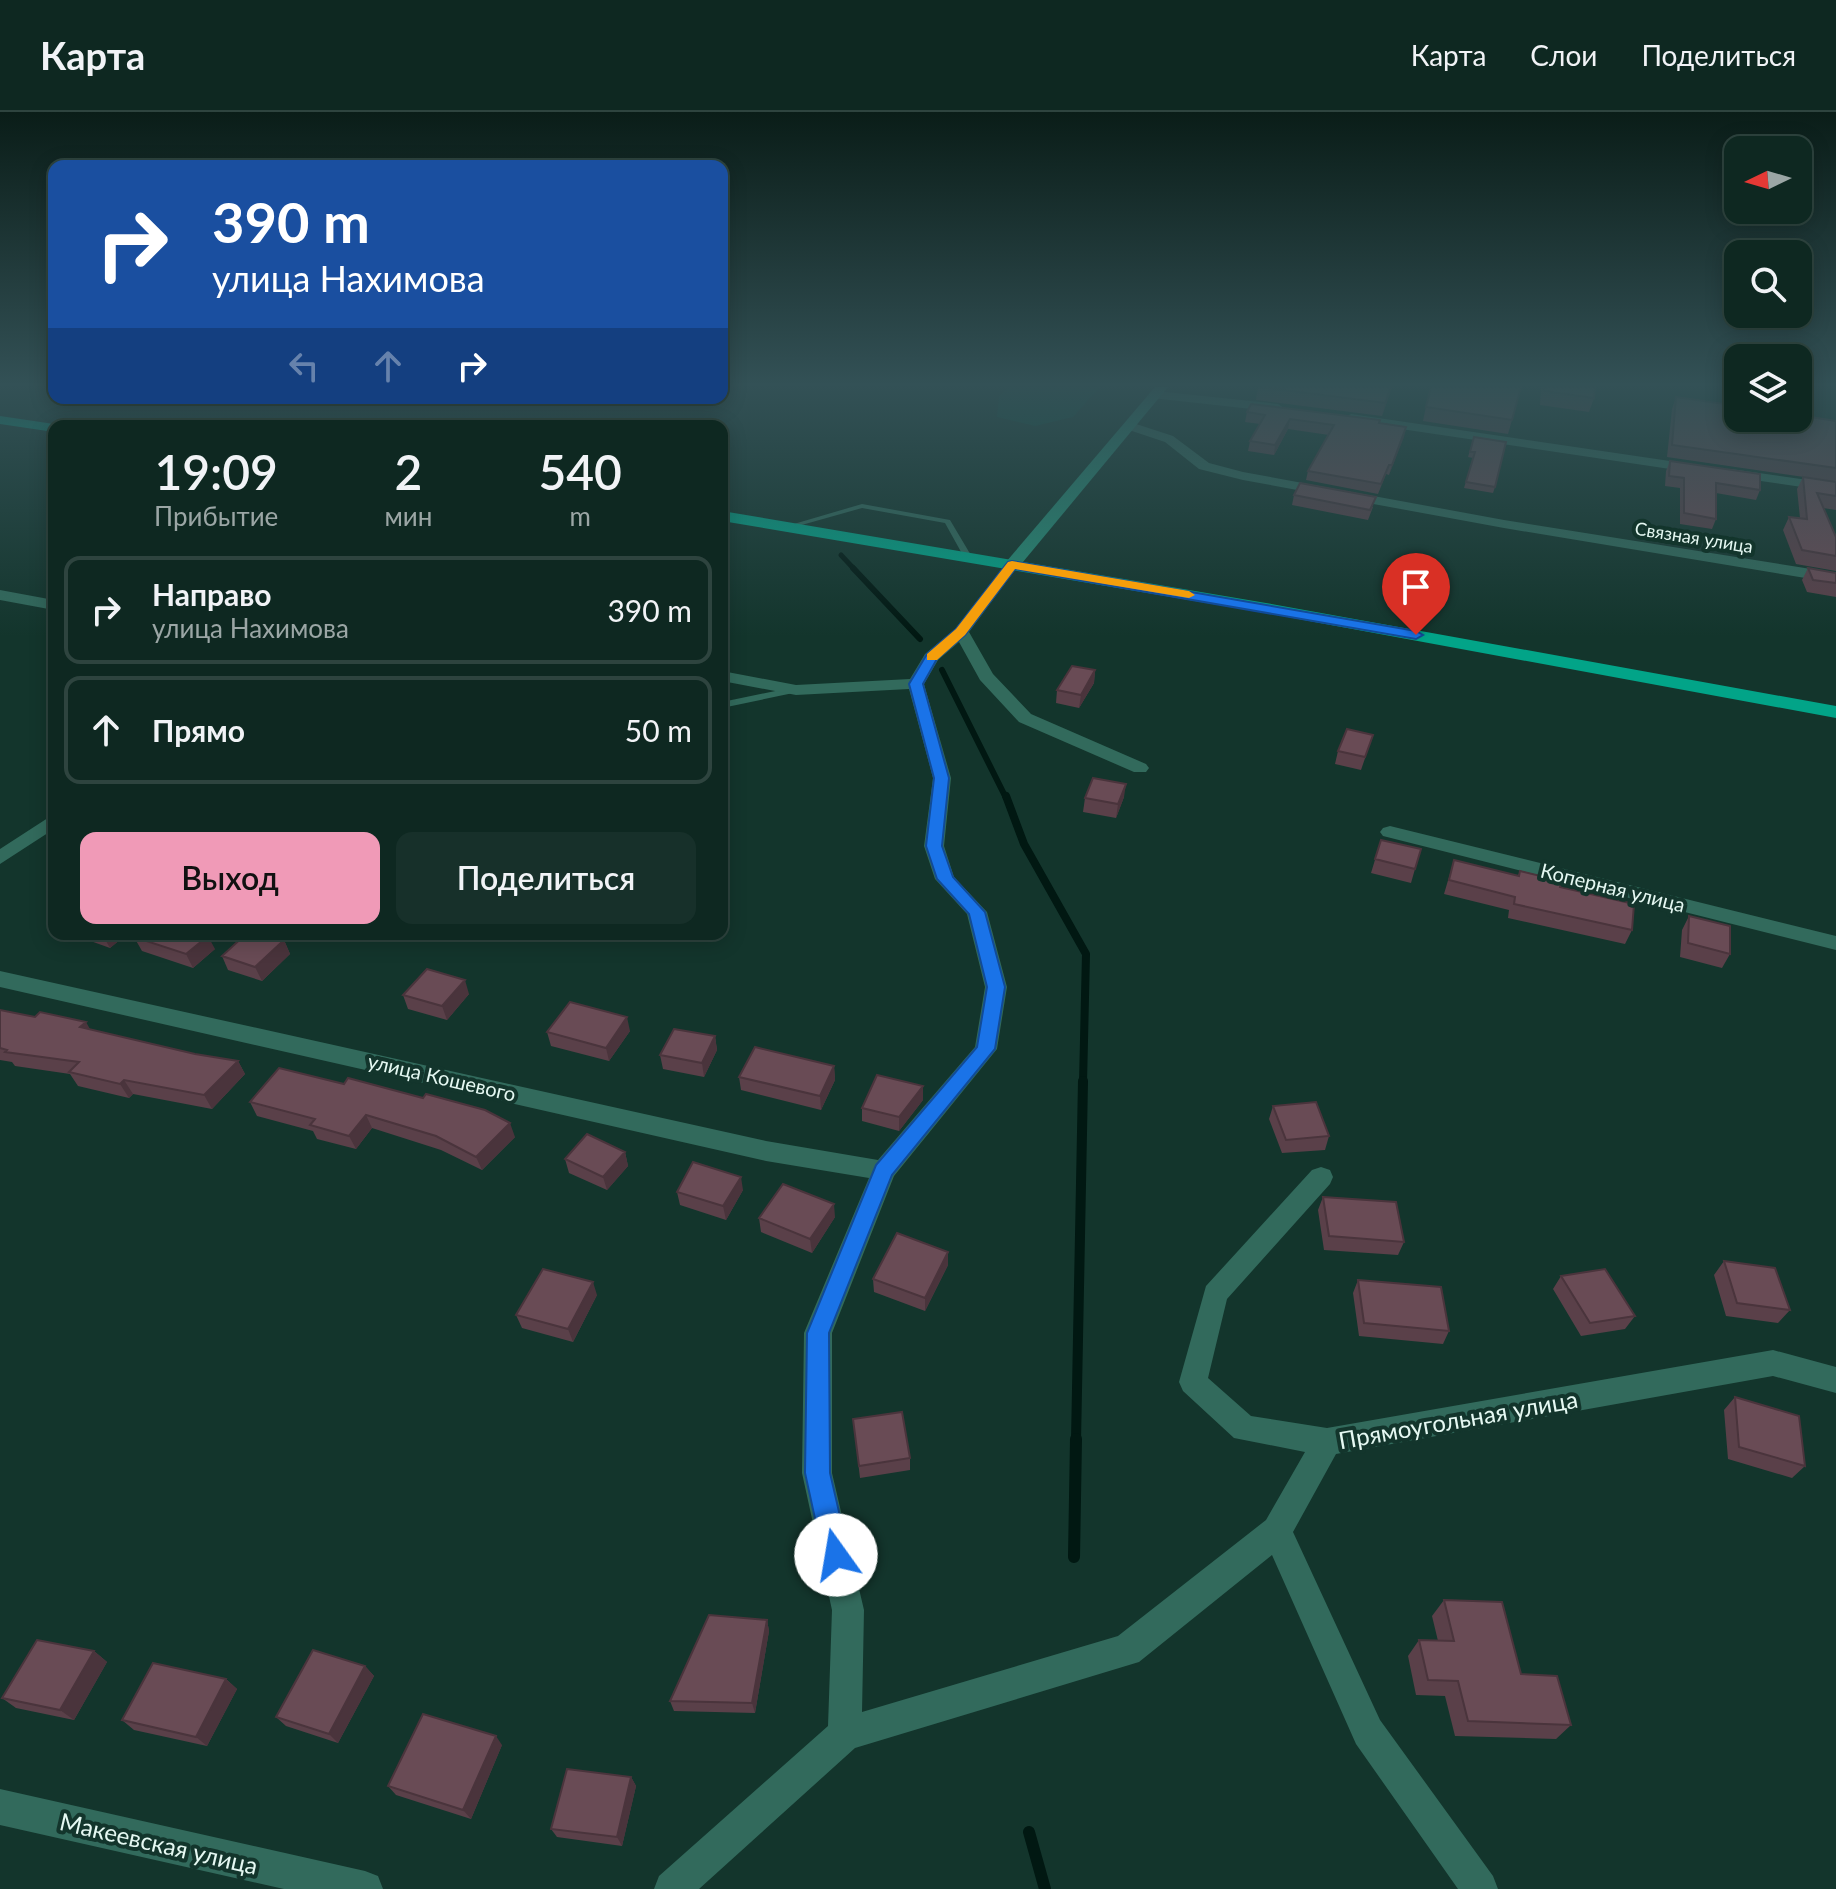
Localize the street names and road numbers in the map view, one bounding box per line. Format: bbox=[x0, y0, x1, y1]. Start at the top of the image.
street label: Связная улица bbox=[1633, 517, 1755, 557]
street label: Коперная улица bbox=[1538, 857, 1688, 917]
street label: улица Кошевого bbox=[366, 1048, 518, 1106]
street label: Прямоугольная улица bbox=[1336, 1384, 1580, 1454]
street label: Макеевская улица bbox=[57, 1806, 261, 1880]

